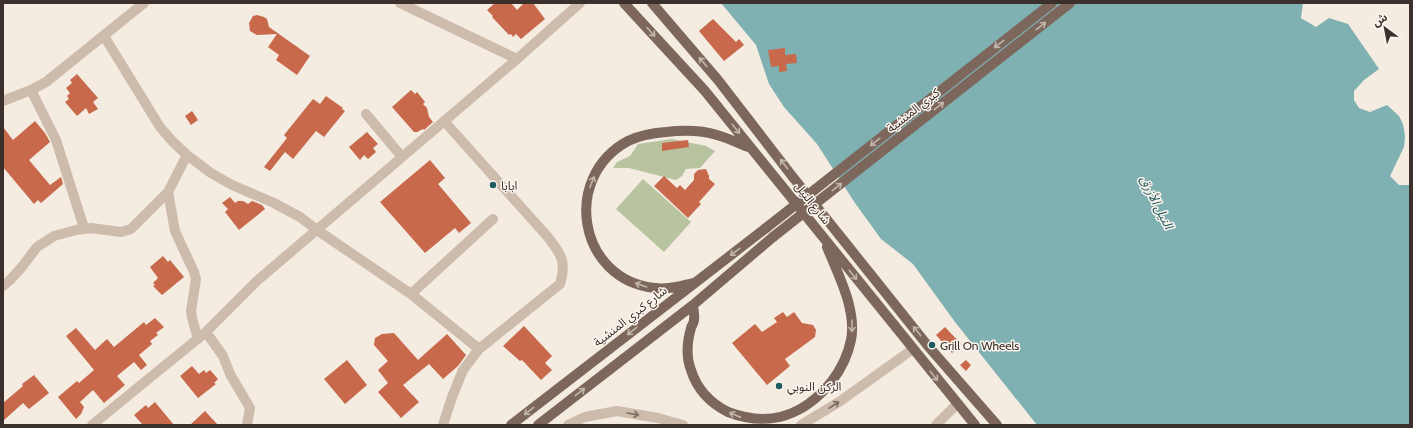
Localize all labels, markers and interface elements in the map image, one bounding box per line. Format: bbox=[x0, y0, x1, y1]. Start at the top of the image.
north arrow bbox=[1365, 8, 1405, 48]
text: ش bbox=[1370, 10, 1390, 29]
one-way arrow bbox=[1035, 22, 1046, 30]
one-way arrow bbox=[646, 27, 656, 37]
one-way arrow bbox=[993, 40, 1004, 49]
one-way arrow bbox=[698, 57, 707, 68]
street label: كبري المنشية bbox=[883, 84, 945, 138]
one-way arrow bbox=[933, 102, 944, 111]
one-way arrow bbox=[732, 124, 741, 135]
one-way arrow bbox=[869, 138, 880, 146]
one-way arrow bbox=[779, 159, 788, 170]
water label: النيل الأزرق bbox=[1136, 173, 1178, 234]
one-way arrow bbox=[588, 176, 596, 188]
place label: ابابا bbox=[501, 178, 517, 193]
street label: شارع النيل bbox=[790, 179, 834, 228]
marker: ابابا bbox=[488, 180, 498, 190]
one-way arrow bbox=[831, 182, 842, 191]
one-way arrow bbox=[729, 247, 740, 256]
one-way arrow bbox=[849, 269, 857, 280]
one-way arrow bbox=[635, 281, 648, 288]
street label: شارع كبري المنشية bbox=[590, 283, 672, 352]
one-way arrow bbox=[848, 319, 856, 332]
one-way arrow bbox=[913, 326, 921, 337]
one-way arrow bbox=[626, 327, 637, 335]
place label: Grill On Wheels bbox=[940, 338, 1019, 353]
marker: Grill On Wheels bbox=[927, 340, 937, 350]
one-way arrow bbox=[930, 370, 939, 381]
place label: الركن النوبي bbox=[787, 379, 842, 396]
marker: الركن النوبي bbox=[774, 381, 784, 391]
one-way arrow bbox=[574, 388, 585, 397]
one-way arrow bbox=[828, 401, 839, 409]
one-way arrow bbox=[524, 406, 535, 415]
one-way arrow bbox=[626, 410, 639, 418]
one-way arrow bbox=[729, 410, 741, 418]

